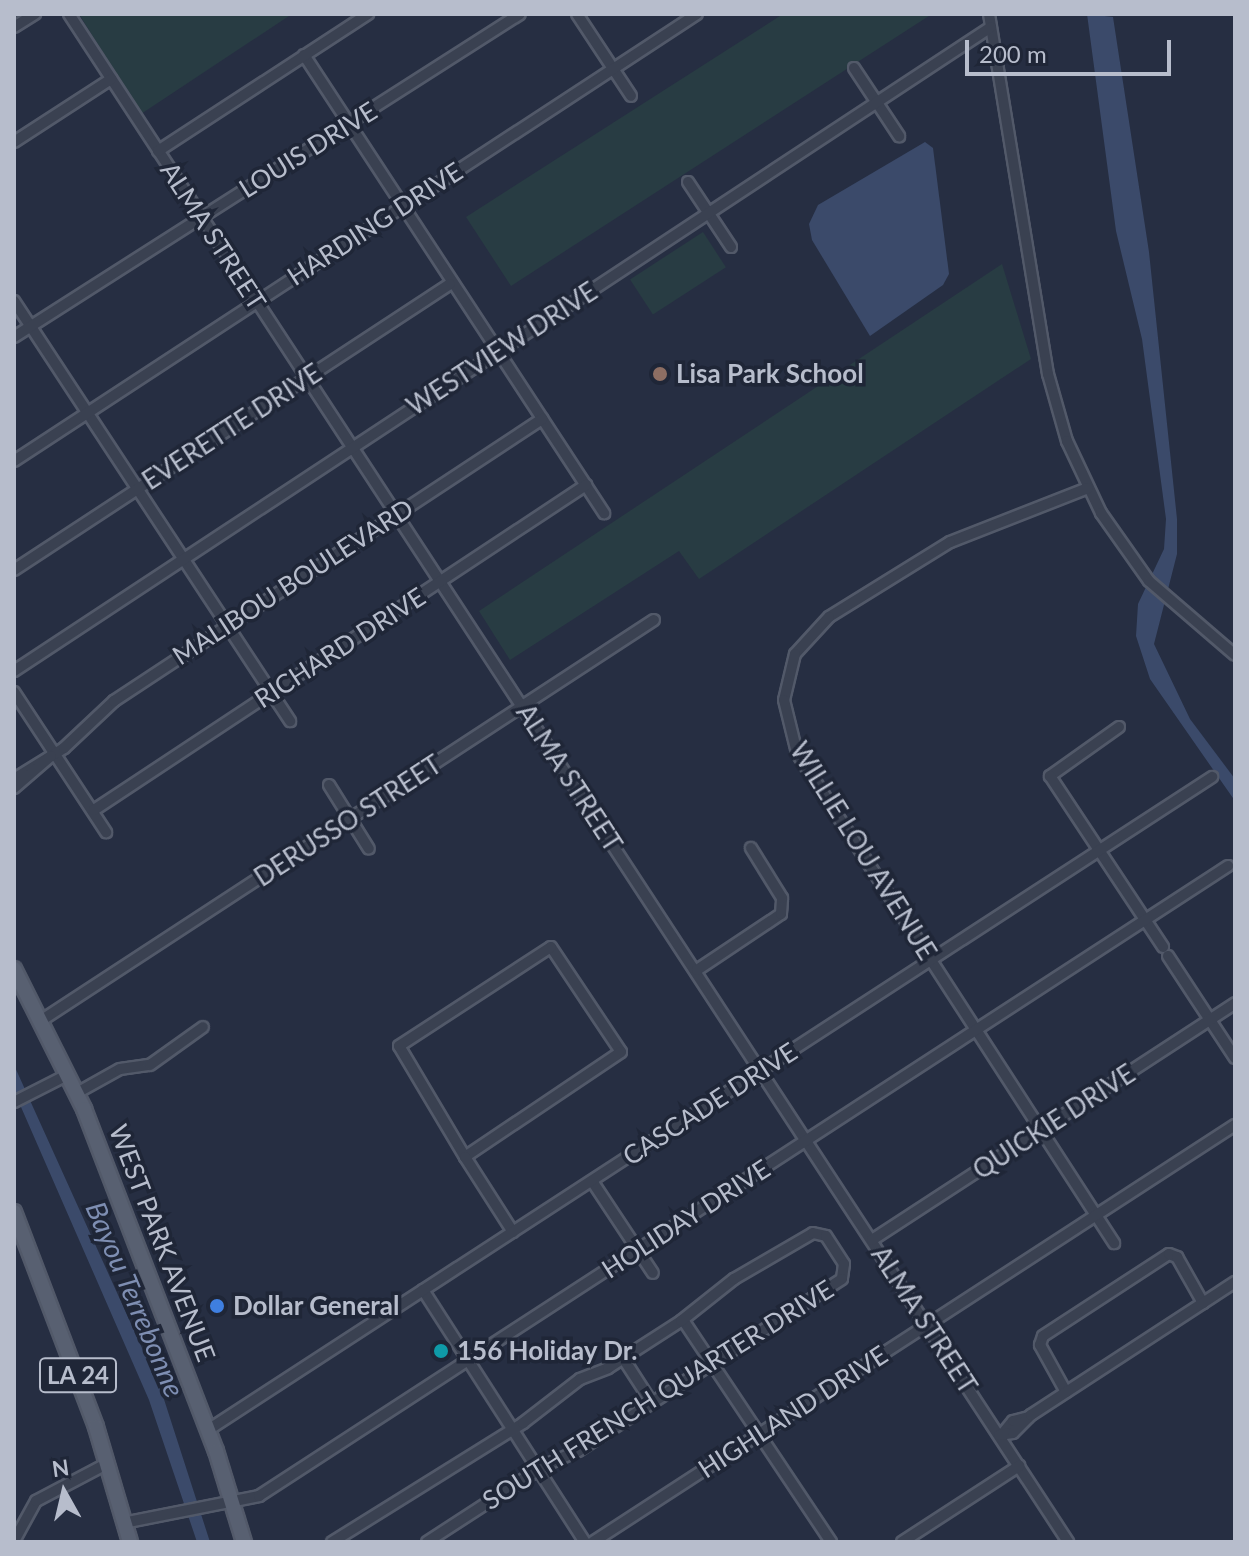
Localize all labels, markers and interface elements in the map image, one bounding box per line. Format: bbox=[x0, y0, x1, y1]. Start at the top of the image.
scale bar bbox=[969, 24, 1175, 74]
text: 200 m bbox=[979, 39, 1047, 68]
street label: LOUIS DRIVE bbox=[233, 95, 383, 205]
street label: ALMA STREET bbox=[153, 156, 273, 316]
street label: HARDING DRIVE bbox=[282, 156, 468, 292]
street label: WESTVIEW DRIVE bbox=[401, 276, 603, 422]
street label: EVERETTE DRIVE bbox=[137, 357, 327, 497]
place label: Lisa Park School bbox=[676, 358, 864, 390]
marker: Lisa Park School bbox=[651, 365, 669, 383]
street label: MALIBOU BOULEVARD bbox=[167, 492, 419, 672]
street label: RICHARD DRIVE bbox=[249, 581, 431, 715]
street label: ALMA STREET bbox=[509, 698, 629, 858]
street label: WILLIE LOU AVENUE bbox=[783, 736, 943, 966]
street label: DERUSSO STREET bbox=[249, 749, 447, 893]
street label: CASCADE DRIVE bbox=[617, 1036, 803, 1172]
street label: QUICKIE DRIVE bbox=[967, 1058, 1141, 1186]
street label: WEST PARK AVENUE bbox=[102, 1119, 222, 1367]
street label: HOLIDAY DRIVE bbox=[596, 1153, 776, 1285]
water label: Bayou Terrebonne bbox=[79, 1196, 193, 1402]
street label: ALMA STREET bbox=[864, 1240, 984, 1400]
street label: SOUTH FRENCH QUARTER DRIVE bbox=[477, 1274, 839, 1516]
place label: Dollar General bbox=[233, 1290, 400, 1322]
marker: Dollar General bbox=[208, 1297, 226, 1315]
place label: 156 Holiday Dr. bbox=[457, 1335, 638, 1367]
street label: HIGHLAND DRIVE bbox=[693, 1339, 893, 1485]
marker: 156 Holiday Dr. bbox=[432, 1342, 450, 1360]
road number: LA 24 bbox=[38, 1355, 118, 1395]
north arrow bbox=[24, 1452, 104, 1532]
text: N bbox=[50, 1453, 71, 1482]

